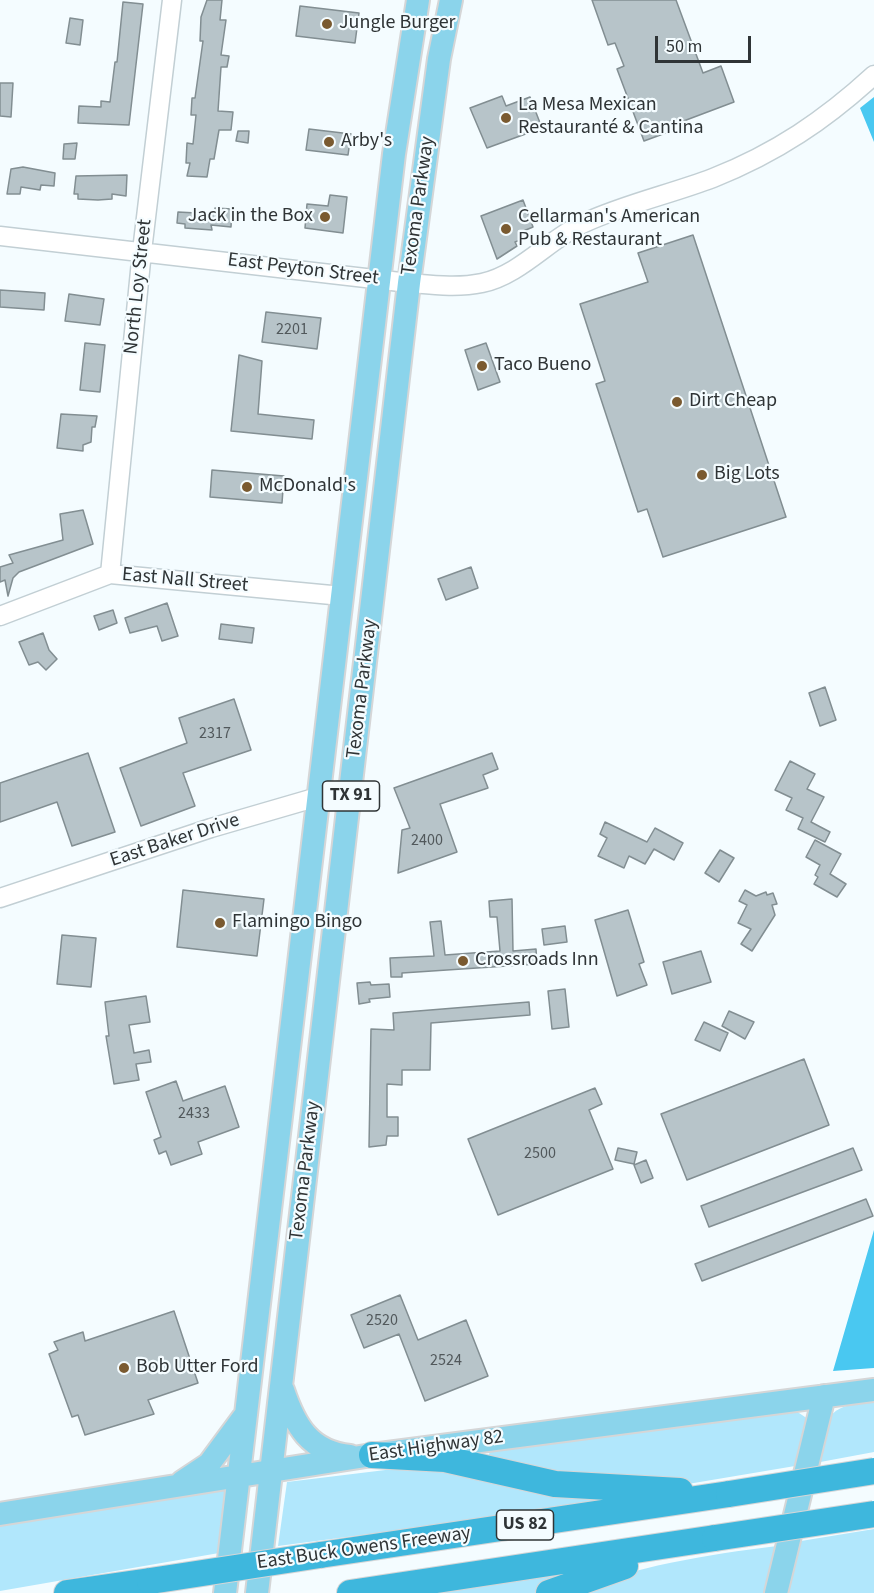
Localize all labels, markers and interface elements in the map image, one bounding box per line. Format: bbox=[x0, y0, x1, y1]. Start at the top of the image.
place label: Jungle Burger bbox=[339, 12, 456, 36]
marker: Jungle Burger bbox=[320, 17, 334, 31]
scale bar bbox=[658, 24, 754, 62]
text: 50 m bbox=[666, 34, 702, 59]
place label: La Mesa Mexican Restauranté & Cantina bbox=[518, 94, 704, 141]
marker: La Mesa Mexican Restauranté & Cantina bbox=[499, 111, 513, 125]
place label: Arby's bbox=[341, 130, 392, 154]
marker: Arby's bbox=[322, 135, 336, 149]
street label: Texoma Parkway bbox=[397, 135, 441, 277]
place label: Jack in the Box bbox=[188, 205, 313, 229]
place label: Cellarman's American Pub & Restaurant bbox=[518, 206, 700, 253]
marker: Jack in the Box bbox=[318, 210, 332, 224]
street label: North Loy Street bbox=[120, 218, 158, 356]
marker: Cellarman's American Pub & Restaurant bbox=[499, 222, 513, 236]
street label: East Peyton Street bbox=[226, 249, 380, 291]
house number: 2201 bbox=[276, 320, 308, 340]
place label: Taco Bueno bbox=[494, 354, 591, 378]
marker: Taco Bueno bbox=[475, 359, 489, 373]
place label: Dirt Cheap bbox=[689, 390, 777, 414]
marker: Dirt Cheap bbox=[670, 395, 684, 409]
place label: Big Lots bbox=[714, 463, 780, 487]
marker: Big Lots bbox=[695, 468, 709, 482]
place label: McDonald's bbox=[259, 475, 356, 499]
marker: McDonald's bbox=[240, 480, 254, 494]
street label: East Nall Street bbox=[121, 564, 249, 598]
street label: Texoma Parkway bbox=[343, 618, 383, 760]
house number: 2317 bbox=[199, 724, 231, 744]
road number: TX 91 bbox=[322, 781, 380, 811]
street label: East Baker Drive bbox=[107, 809, 243, 873]
house number: 2400 bbox=[411, 831, 443, 851]
place label: Flamingo Bingo bbox=[232, 911, 362, 935]
marker: Flamingo Bingo bbox=[213, 916, 227, 930]
place label: Crossroads Inn bbox=[475, 949, 599, 973]
marker: Crossroads Inn bbox=[456, 954, 470, 968]
street label: Texoma Parkway bbox=[286, 1100, 326, 1242]
house number: 2433 bbox=[178, 1104, 210, 1124]
house number: 2500 bbox=[524, 1144, 556, 1164]
house number: 2520 bbox=[366, 1311, 398, 1331]
house number: 2524 bbox=[430, 1351, 462, 1371]
place label: Bob Utter Ford bbox=[136, 1356, 259, 1380]
marker: Bob Utter Ford bbox=[117, 1361, 131, 1375]
street label: East Highway 82 bbox=[367, 1426, 505, 1468]
road number: US 82 bbox=[496, 1510, 554, 1540]
street label: East Buck Owens Freeway bbox=[256, 1522, 472, 1576]

